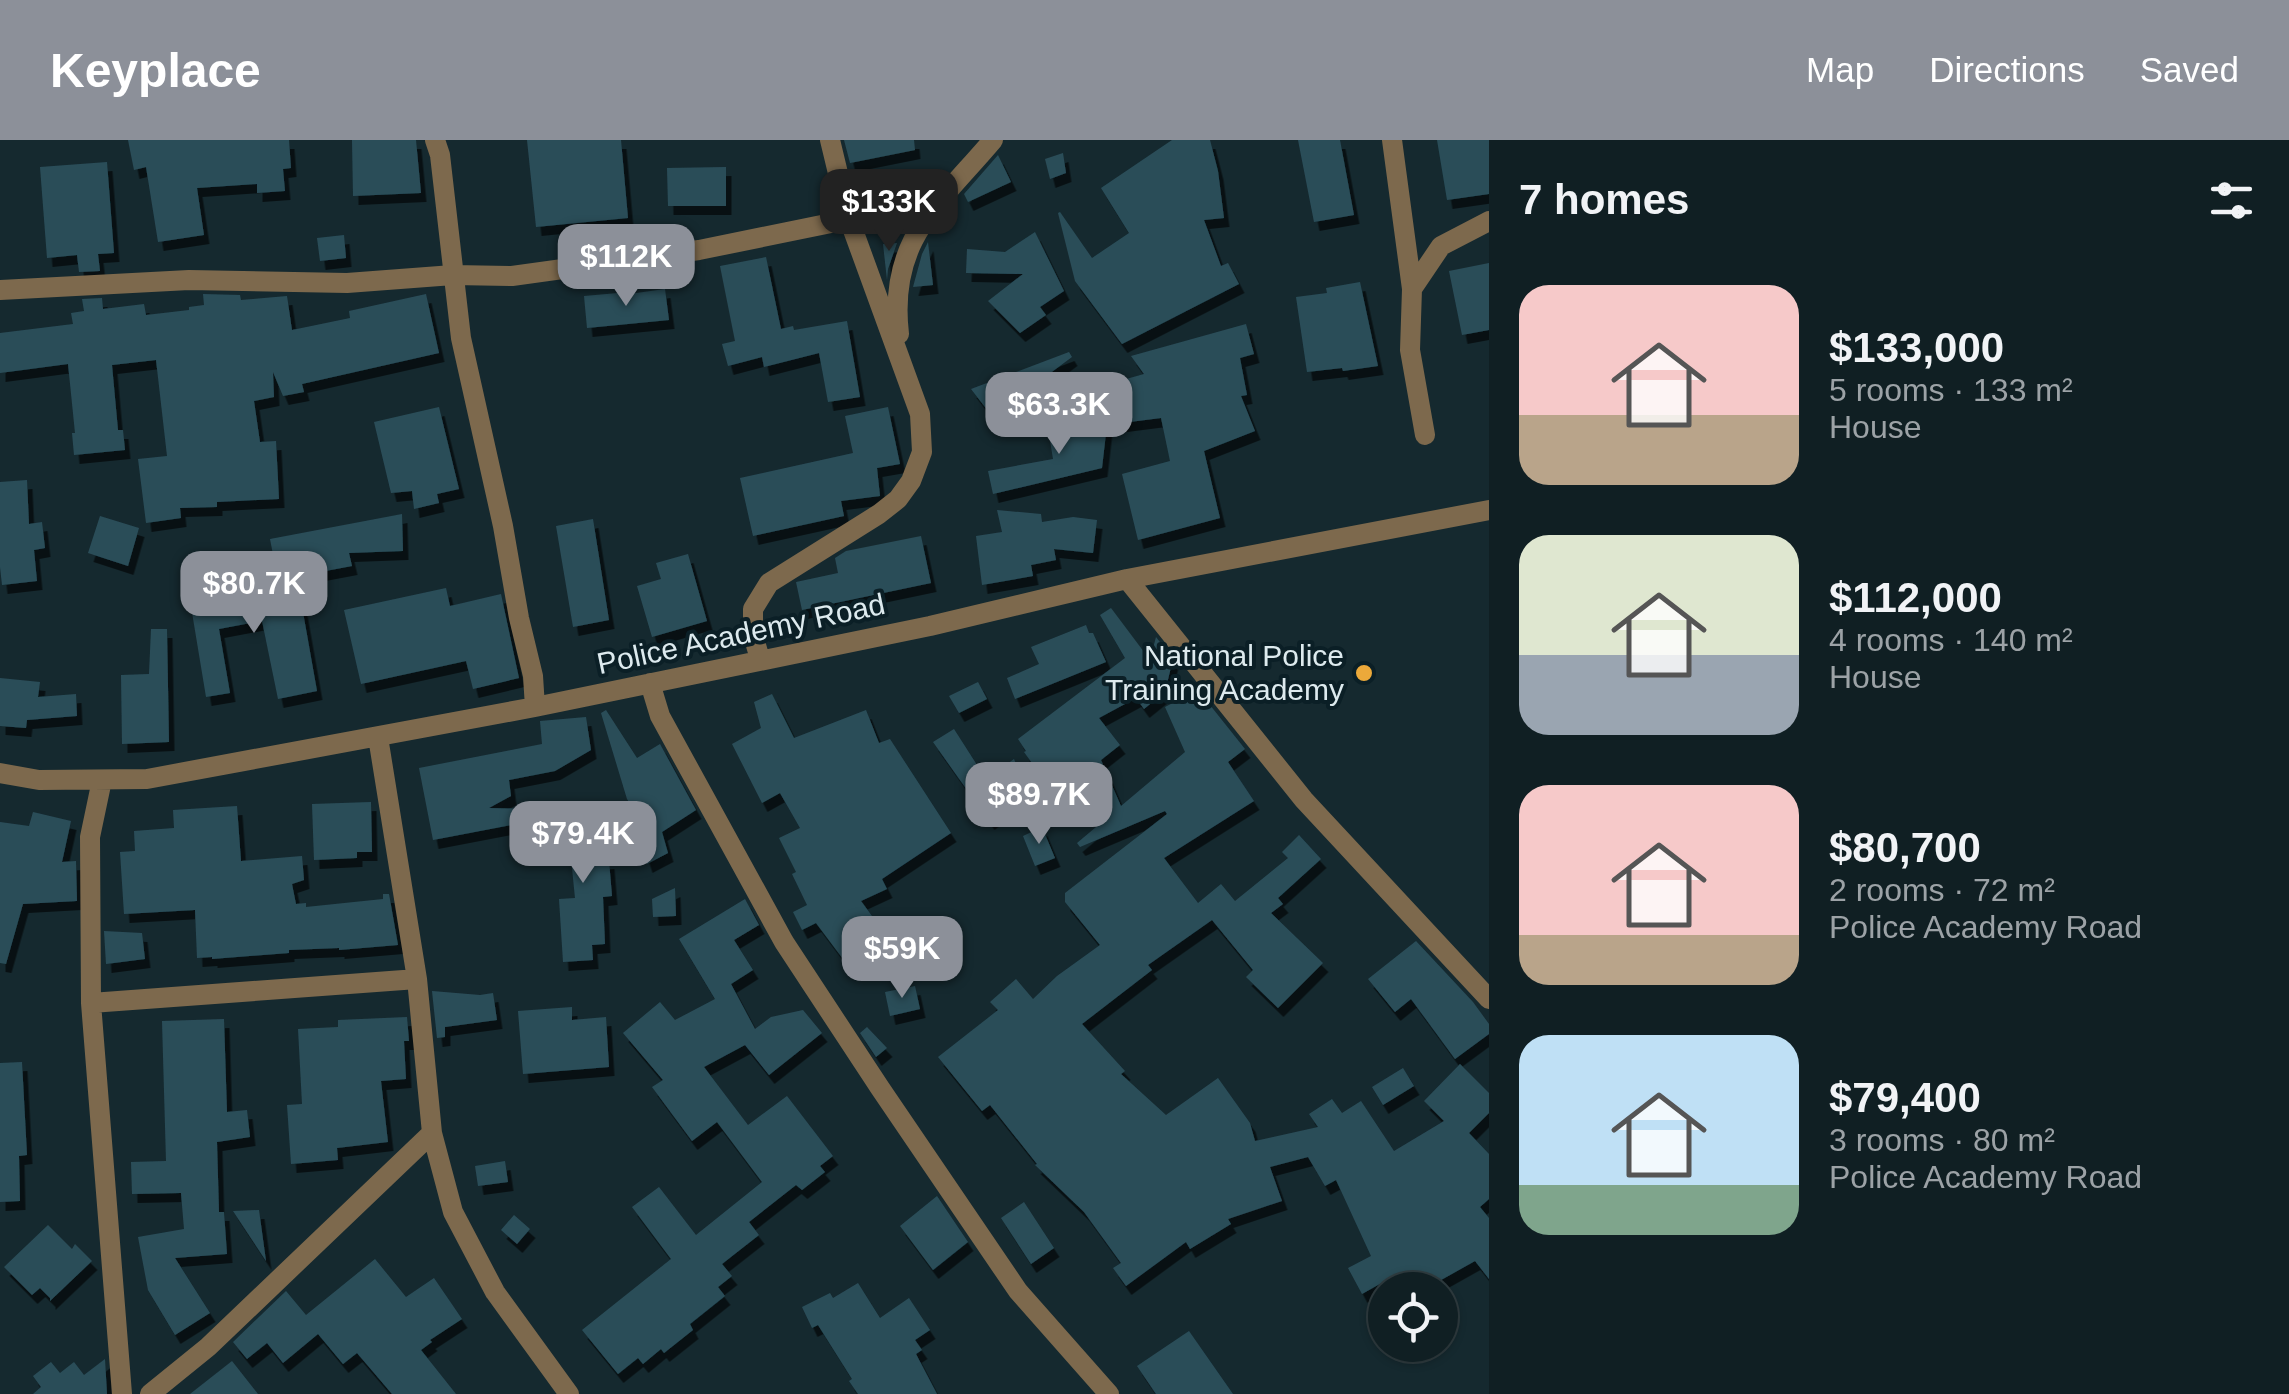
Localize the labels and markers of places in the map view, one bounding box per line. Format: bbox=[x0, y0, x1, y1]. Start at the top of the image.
pin: $133K bbox=[819, 169, 959, 254]
pin: $112K bbox=[556, 224, 696, 309]
pin: $63.3K bbox=[978, 372, 1140, 457]
pin: $80.7K bbox=[173, 551, 335, 636]
place label: National Police Training Academy bbox=[1105, 639, 1344, 706]
marker: National Police Training Academy bbox=[1353, 662, 1375, 684]
pin: $89.7K bbox=[958, 762, 1120, 847]
pin: $79.4K bbox=[502, 801, 664, 886]
pin: $59K bbox=[843, 916, 961, 1001]

